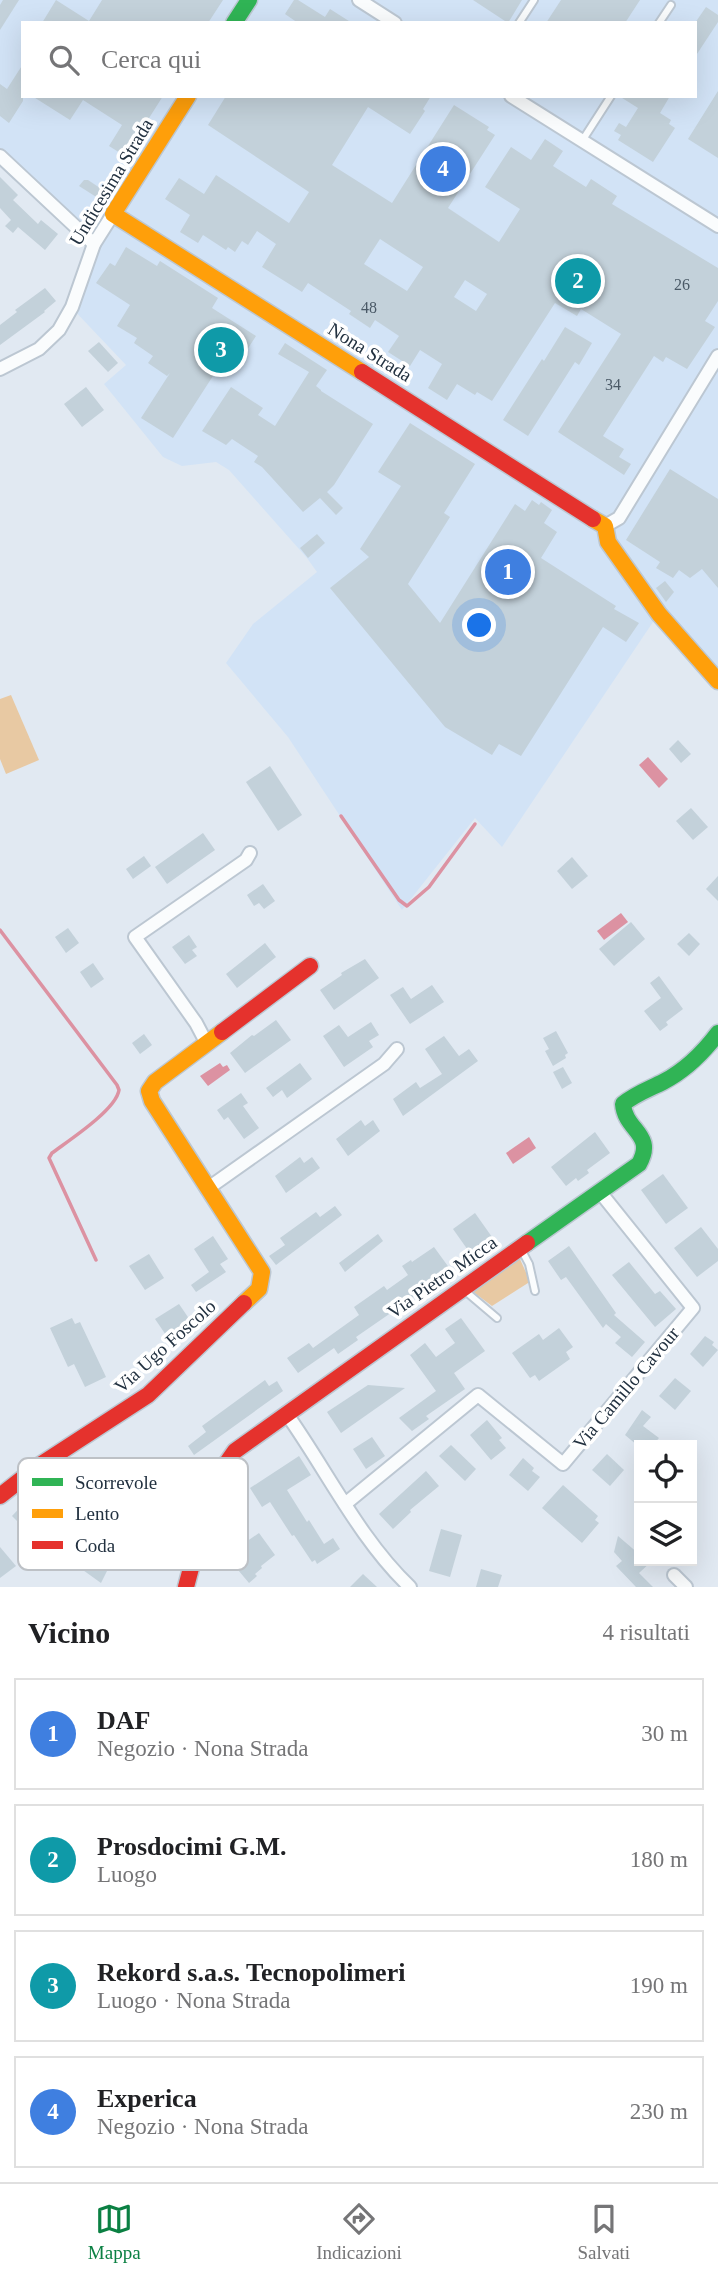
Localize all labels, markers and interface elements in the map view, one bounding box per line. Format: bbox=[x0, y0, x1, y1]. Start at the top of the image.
search box bbox=[21, 21, 697, 98]
icon: search bbox=[45, 41, 83, 79]
text: Cerca qui bbox=[101, 45, 201, 74]
street label: Undicesima Strada bbox=[65, 114, 157, 249]
pin: 4 bbox=[420, 143, 466, 195]
pin: 2 bbox=[555, 255, 601, 307]
house number: 26 bbox=[674, 276, 690, 293]
house number: 48 bbox=[361, 299, 377, 316]
street label: Nona Strada bbox=[324, 318, 416, 386]
pin: 3 bbox=[198, 324, 244, 376]
house number: 34 bbox=[605, 376, 621, 393]
pin: 1 bbox=[485, 546, 531, 598]
your location bbox=[462, 608, 496, 642]
street label: Via Pietro Micca bbox=[383, 1231, 501, 1322]
street label: Via Ugo Foscolo bbox=[110, 1295, 220, 1397]
street label: Via Camillo Cavour bbox=[569, 1322, 684, 1453]
map controls bbox=[634, 1440, 697, 1566]
button: locate bbox=[634, 1440, 697, 1503]
legend bbox=[18, 1458, 248, 1570]
text: Scorrevole bbox=[75, 1472, 157, 1493]
text: Lento bbox=[75, 1503, 119, 1524]
button: layers bbox=[634, 1503, 697, 1566]
text: Coda bbox=[75, 1535, 116, 1556]
text: Vicino bbox=[28, 1616, 110, 1649]
text: 4 risultati bbox=[602, 1620, 690, 1645]
text: DAF bbox=[97, 1706, 150, 1735]
text: 1 bbox=[47, 1721, 59, 1746]
text: 30 m bbox=[641, 1721, 688, 1746]
text: Negozio · Nona Strada bbox=[97, 1736, 308, 1761]
text: Prosdocimi G.M. bbox=[97, 1832, 286, 1861]
text: 2 bbox=[47, 1847, 59, 1872]
text: 180 m bbox=[630, 1847, 688, 1872]
text: Luogo bbox=[97, 1862, 157, 1887]
text: Rekord s.a.s. Tecnopolimeri bbox=[97, 1958, 405, 1987]
text: 3 bbox=[47, 1973, 59, 1998]
text: 190 m bbox=[630, 1973, 688, 1998]
text: Luogo · Nona Strada bbox=[97, 1988, 291, 2013]
text: Experica bbox=[97, 2084, 197, 2113]
text: 4 bbox=[47, 2099, 59, 2124]
text: 230 m bbox=[630, 2099, 688, 2124]
text: Negozio · Nona Strada bbox=[97, 2114, 308, 2139]
tab: Mappa bbox=[88, 2200, 141, 2264]
tab: Indicazioni bbox=[316, 2200, 402, 2264]
tab: Salvati bbox=[577, 2200, 630, 2264]

